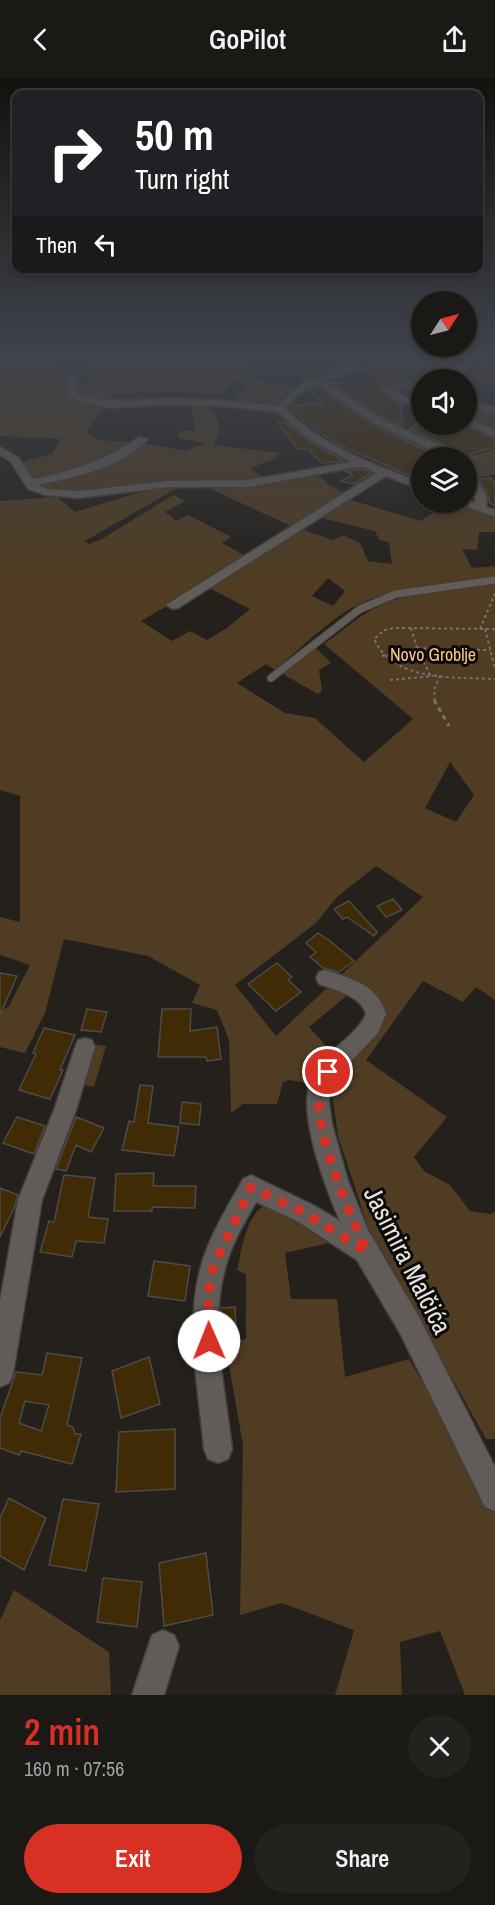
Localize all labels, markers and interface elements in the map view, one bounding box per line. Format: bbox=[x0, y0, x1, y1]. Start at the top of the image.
text: GoPilot bbox=[209, 21, 286, 57]
icon: back bbox=[24, 23, 57, 56]
icon: share bbox=[438, 23, 471, 56]
text: 50 m bbox=[135, 107, 214, 163]
icon: right bbox=[36, 114, 114, 192]
text: Turn right bbox=[135, 161, 229, 197]
icon: left bbox=[89, 228, 122, 261]
text: Then bbox=[36, 230, 77, 260]
north arrow bbox=[411, 291, 477, 357]
map controls bbox=[411, 291, 477, 513]
button: sound bbox=[411, 369, 477, 435]
button: layers bbox=[411, 447, 477, 513]
park label: Novo Groblje bbox=[390, 642, 476, 667]
pin bbox=[302, 1046, 353, 1097]
icon: arrive bbox=[311, 1055, 344, 1088]
street label: Jasimira Malčića bbox=[356, 1180, 460, 1340]
position arrow bbox=[177, 1309, 241, 1373]
text: 2 min bbox=[24, 1708, 100, 1756]
button: close bbox=[408, 1715, 471, 1778]
text: 160 m · 07:56 bbox=[24, 1755, 124, 1782]
button: Exit bbox=[24, 1824, 242, 1893]
button: Share bbox=[254, 1824, 471, 1893]

